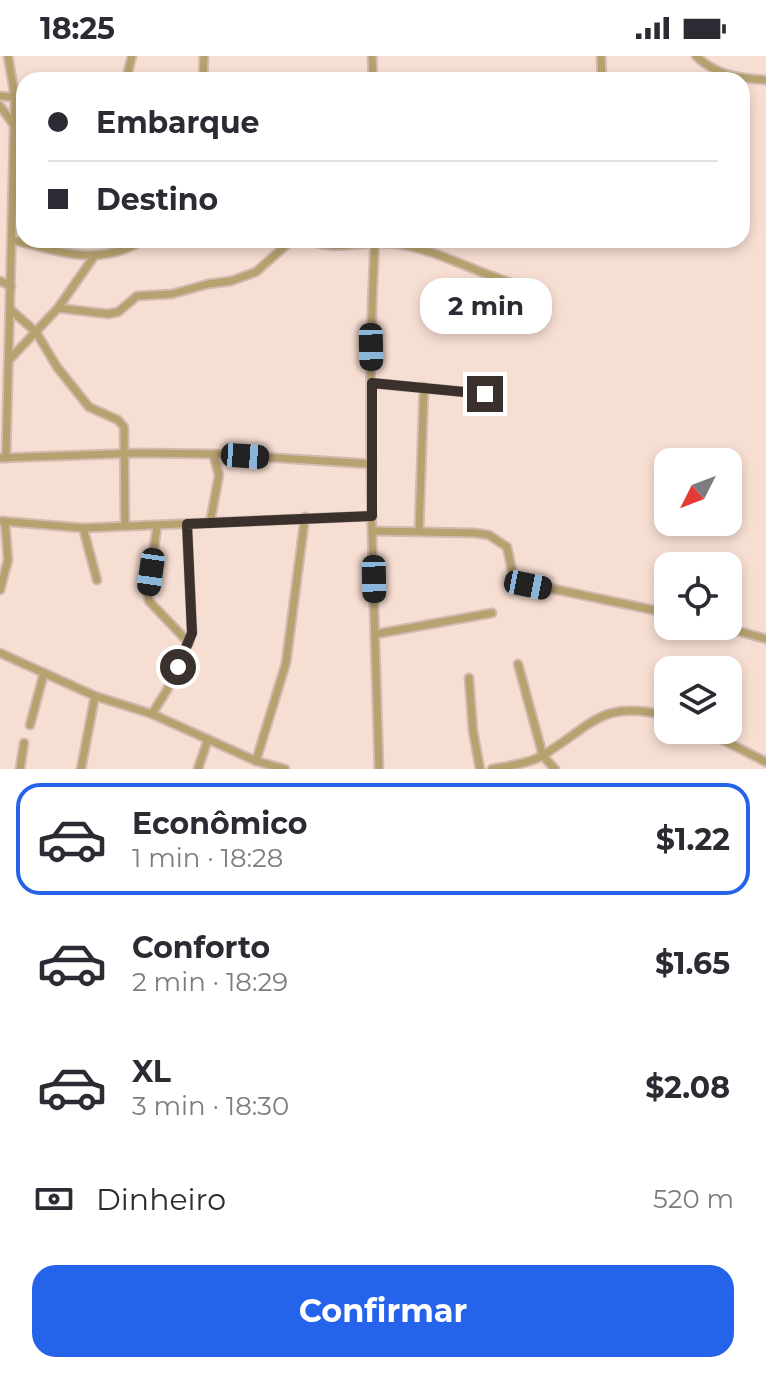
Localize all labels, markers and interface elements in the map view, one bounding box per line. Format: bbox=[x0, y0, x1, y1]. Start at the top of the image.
text: 18:25 bbox=[40, 10, 115, 47]
text: Embarque bbox=[96, 104, 259, 141]
text: Destino bbox=[96, 181, 218, 218]
callout: 2 min bbox=[419, 278, 551, 334]
text: 2 min bbox=[448, 290, 524, 322]
car bbox=[359, 323, 383, 371]
route end bbox=[467, 376, 503, 412]
car bbox=[220, 442, 270, 470]
north arrow bbox=[654, 448, 742, 536]
map controls bbox=[654, 448, 742, 744]
car bbox=[136, 547, 166, 597]
button: locate bbox=[654, 552, 742, 640]
car bbox=[362, 555, 386, 603]
car bbox=[502, 569, 554, 601]
route start bbox=[160, 649, 196, 685]
button: layers bbox=[654, 656, 742, 744]
icon: car bbox=[36, 803, 108, 875]
text: Econômico bbox=[132, 805, 307, 842]
text: $1.22 bbox=[656, 821, 730, 858]
text: 1 min · 18:28 bbox=[132, 842, 283, 874]
icon: car bbox=[36, 927, 108, 999]
text: Conforto bbox=[132, 929, 270, 966]
text: $1.65 bbox=[655, 945, 730, 982]
text: 2 min · 18:29 bbox=[132, 966, 288, 998]
icon: car bbox=[36, 1051, 108, 1123]
text: XL bbox=[132, 1053, 171, 1090]
text: $2.08 bbox=[645, 1069, 730, 1106]
text: 3 min · 18:30 bbox=[132, 1090, 289, 1122]
icon: cash bbox=[32, 1177, 76, 1221]
text: Dinheiro bbox=[96, 1181, 226, 1218]
text: 520 m bbox=[653, 1183, 734, 1215]
button: Confirmar bbox=[32, 1265, 734, 1357]

